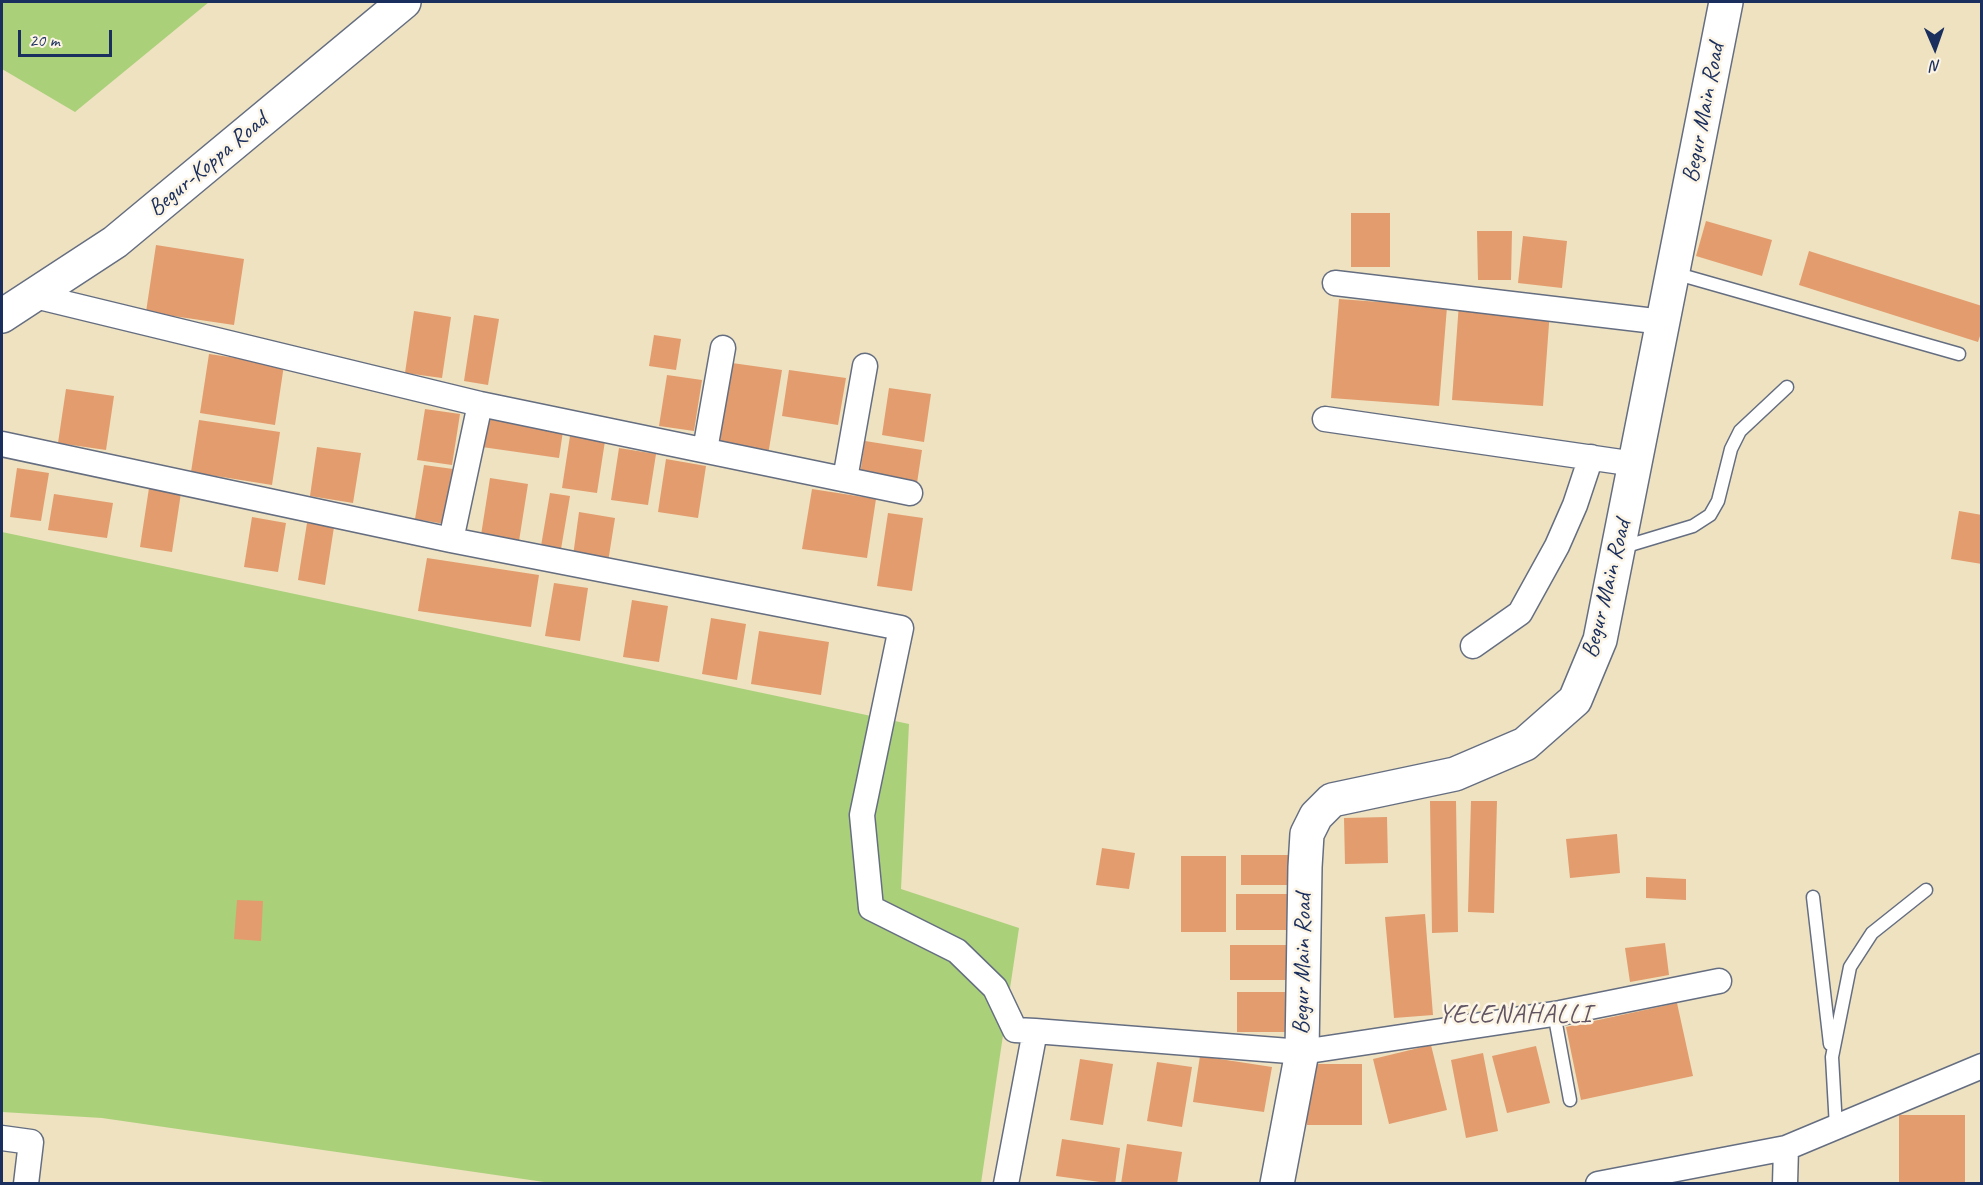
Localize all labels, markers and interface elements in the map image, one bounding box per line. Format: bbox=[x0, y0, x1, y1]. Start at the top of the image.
scale bar bbox=[21, 18, 116, 56]
north arrow bbox=[1905, 18, 1965, 78]
text: 20 m bbox=[29, 29, 60, 51]
street label: Begur Main Road bbox=[1676, 41, 1732, 185]
text: N bbox=[1930, 56, 1941, 76]
street label: Begur-Koppa Road bbox=[142, 107, 274, 223]
street label: Begur Main Road bbox=[1576, 517, 1638, 661]
street label: Begur Main Road bbox=[1287, 893, 1319, 1035]
district label: YELENAHALLI bbox=[1439, 999, 1591, 1031]

